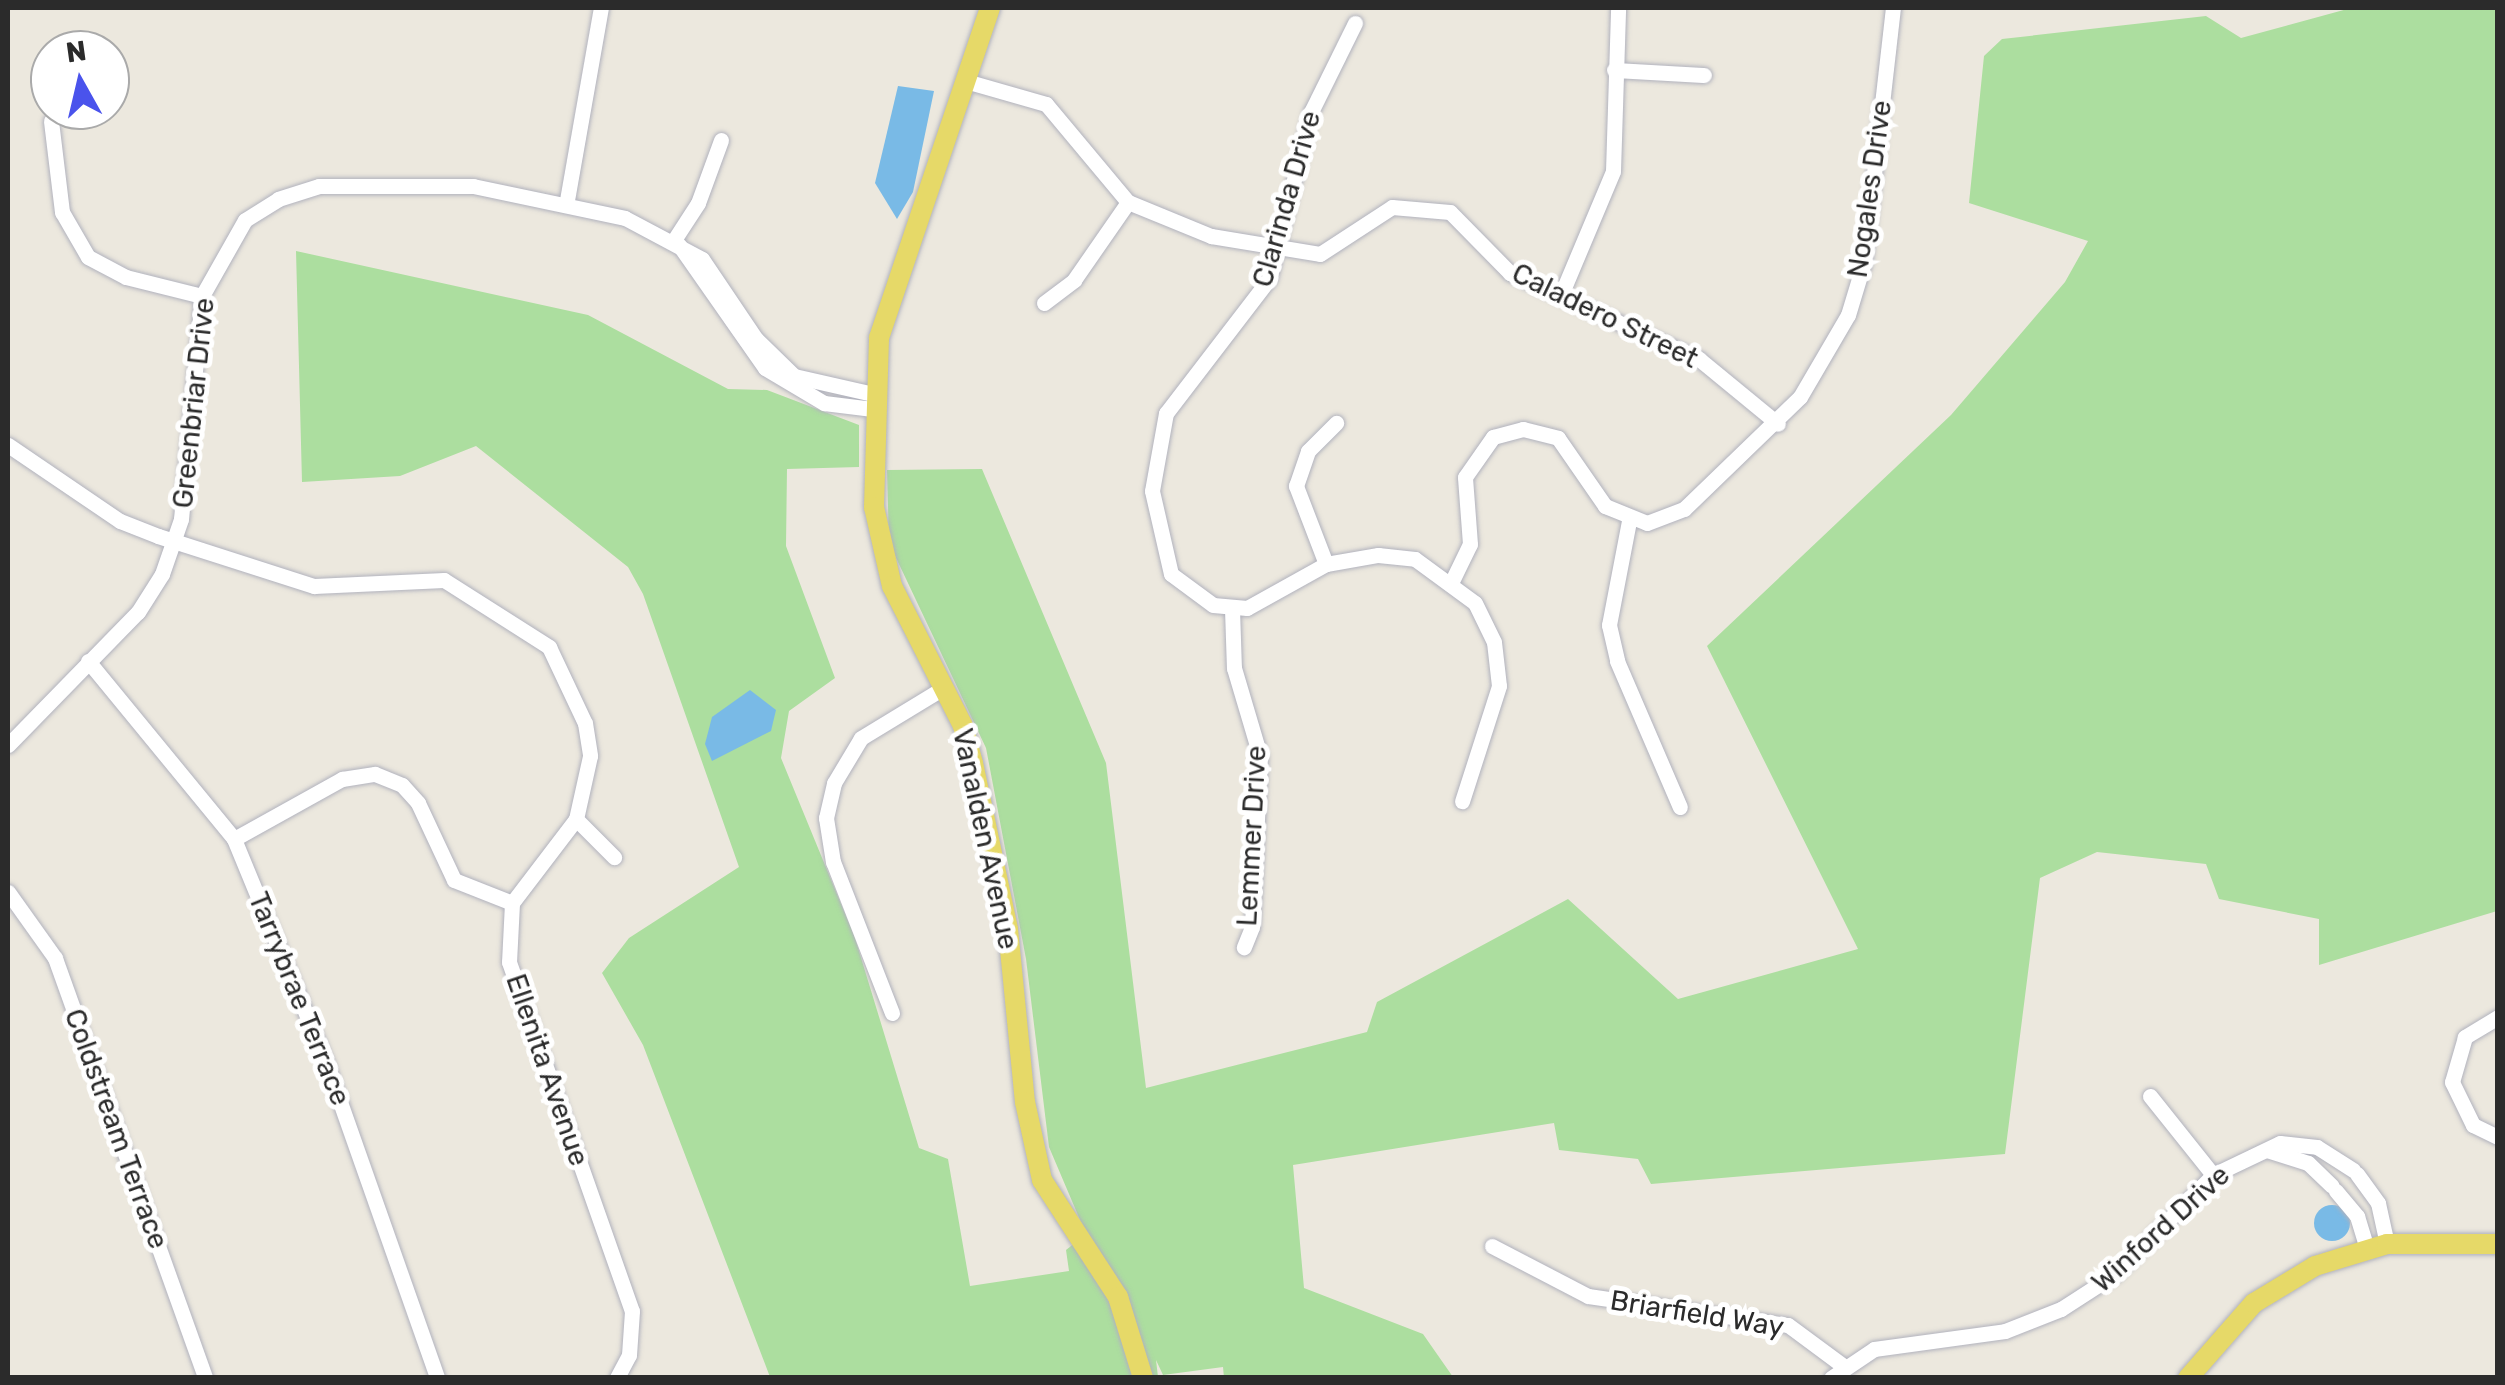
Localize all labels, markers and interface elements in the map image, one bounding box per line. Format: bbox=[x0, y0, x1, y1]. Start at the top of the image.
north arrow bbox=[30, 30, 130, 130]
text: N bbox=[64, 34, 88, 70]
street label: Nogales Drive bbox=[1841, 98, 1899, 280]
street label: Clarinda Drive bbox=[1246, 107, 1328, 291]
street label: Caladero Street bbox=[1506, 256, 1704, 376]
street label: Greenbriar Drive bbox=[166, 296, 222, 510]
street label: Vanalden Avenue bbox=[945, 725, 1025, 953]
street label: Lemmer Drive bbox=[1230, 744, 1274, 928]
street label: Tarrybrae Terrace bbox=[241, 887, 357, 1111]
street label: Ellenita Avenue bbox=[498, 969, 596, 1171]
street label: Coldstream Terrace bbox=[57, 1004, 175, 1254]
street label: Winford Drive bbox=[2085, 1158, 2237, 1300]
street label: Briarfield Way bbox=[1607, 1284, 1787, 1344]

